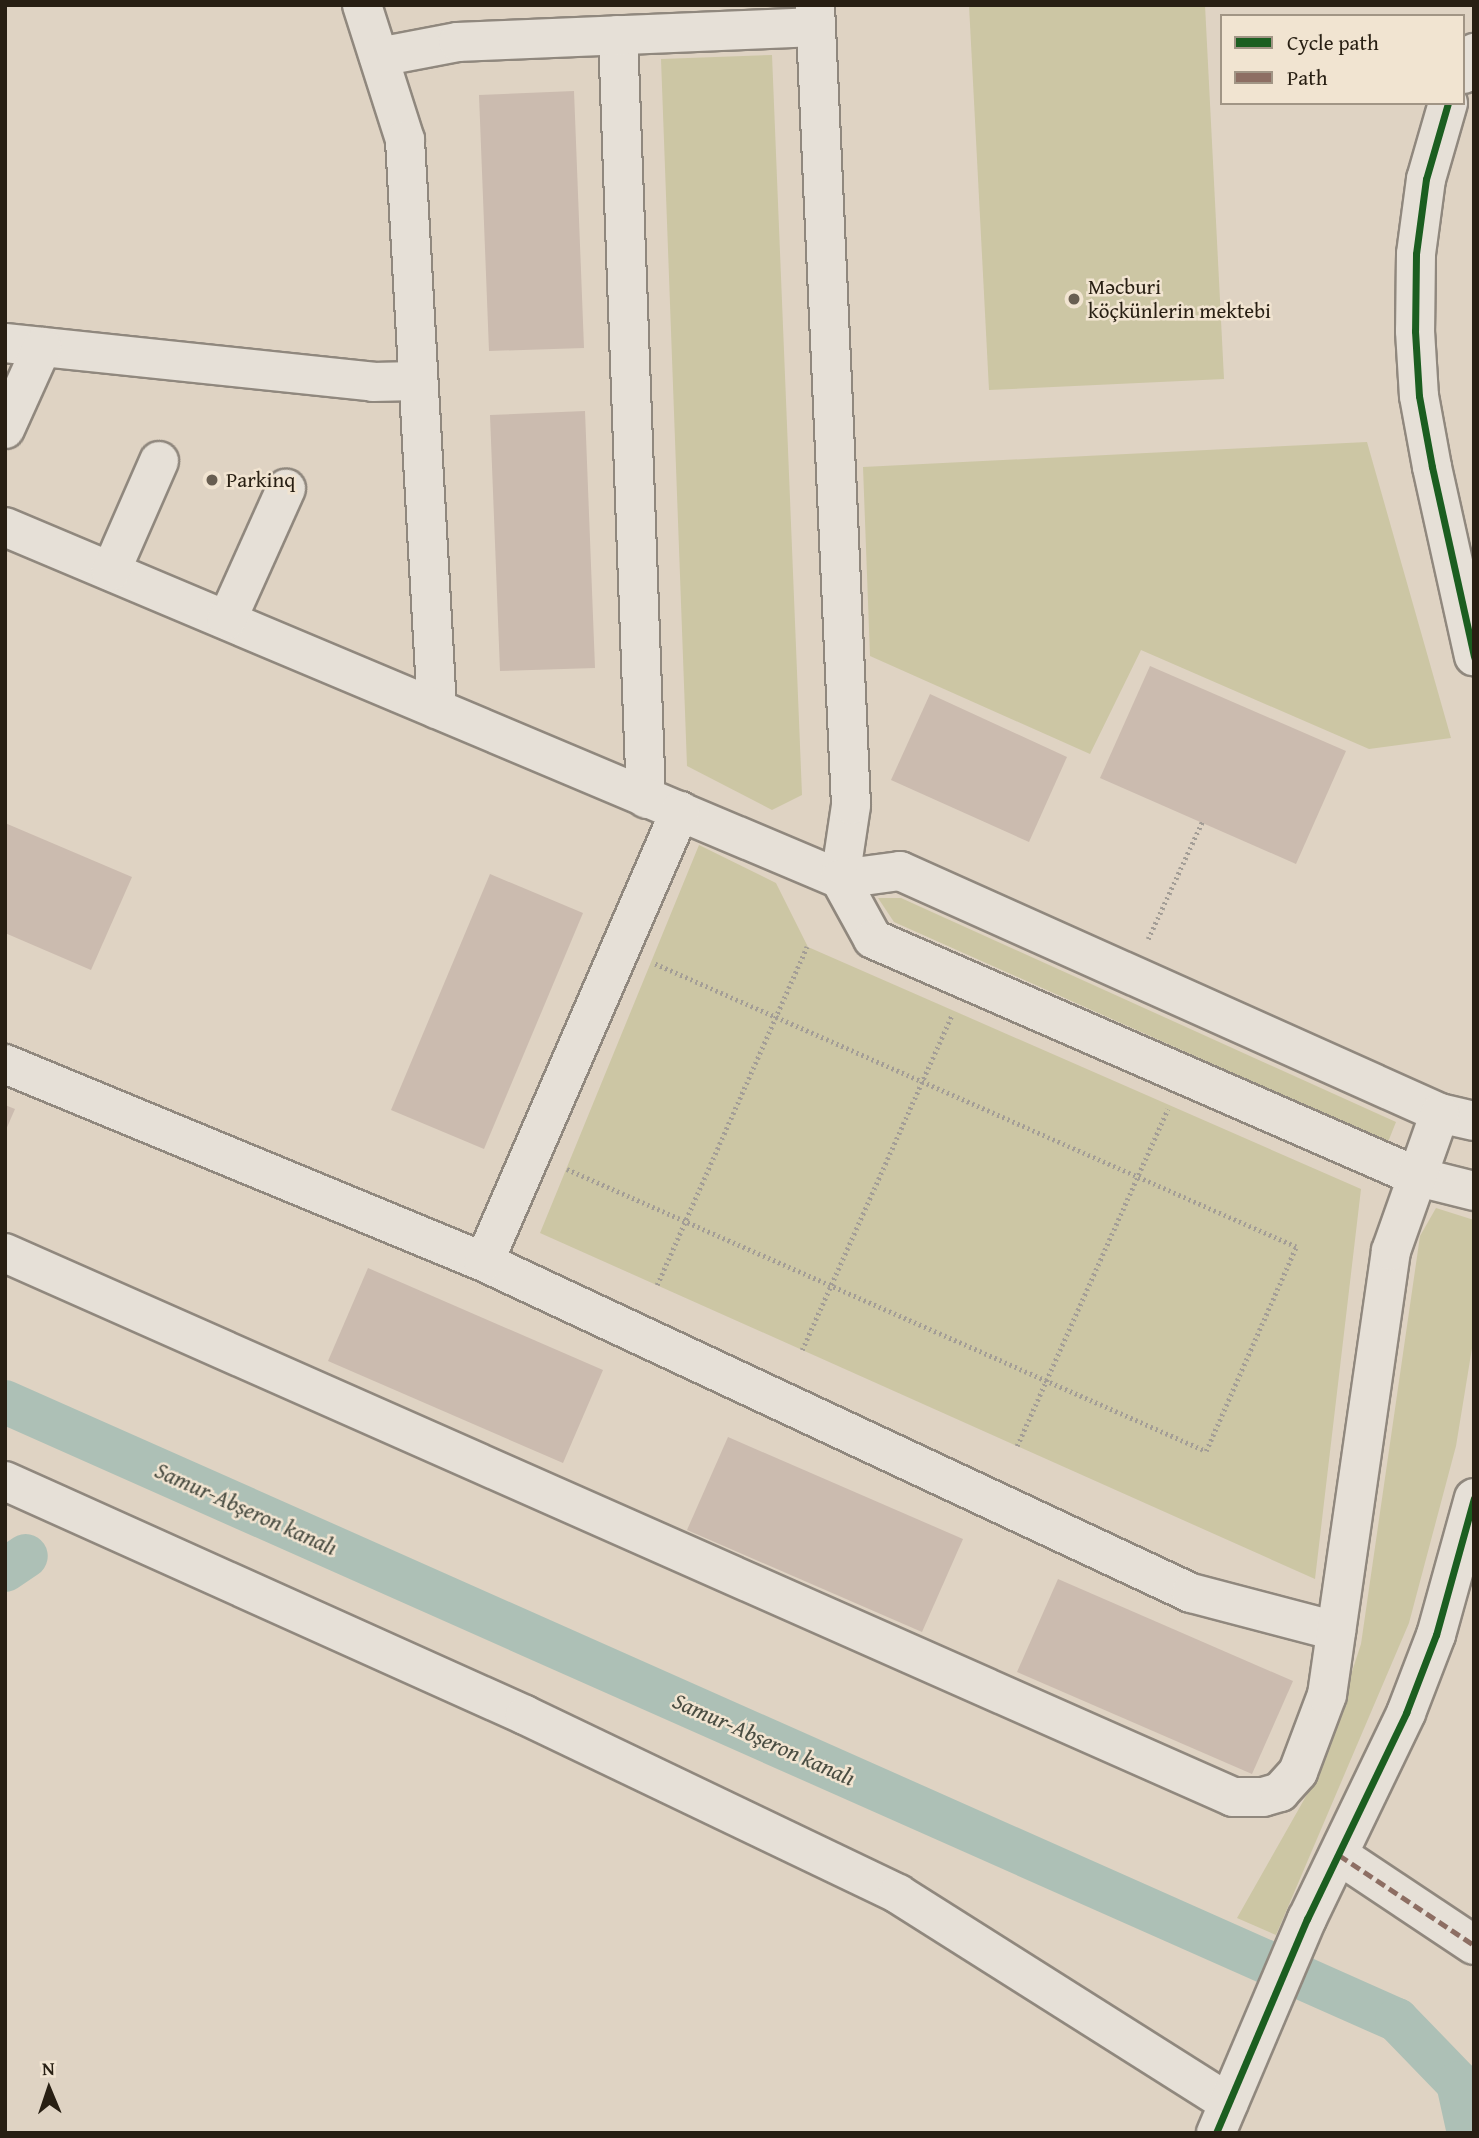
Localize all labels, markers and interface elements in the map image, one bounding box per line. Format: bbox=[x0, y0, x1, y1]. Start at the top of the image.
legend bbox=[1220, 14, 1465, 105]
text: Cycle path bbox=[1287, 27, 1379, 58]
text: Path bbox=[1287, 62, 1327, 93]
place label: Məcburi köçkünlerin mektebi bbox=[1088, 274, 1271, 324]
marker: Məcburi köçkünlerin mektebi bbox=[1066, 291, 1082, 307]
place label: Parkinq bbox=[226, 467, 295, 493]
marker: Parkinq bbox=[204, 472, 220, 488]
water label: Samur-Abşeron kanalı bbox=[151, 1456, 341, 1562]
water label: Samur-Abşeron kanalı bbox=[669, 1686, 859, 1792]
north arrow bbox=[14, 2054, 84, 2124]
text: N bbox=[41, 2054, 55, 2082]

